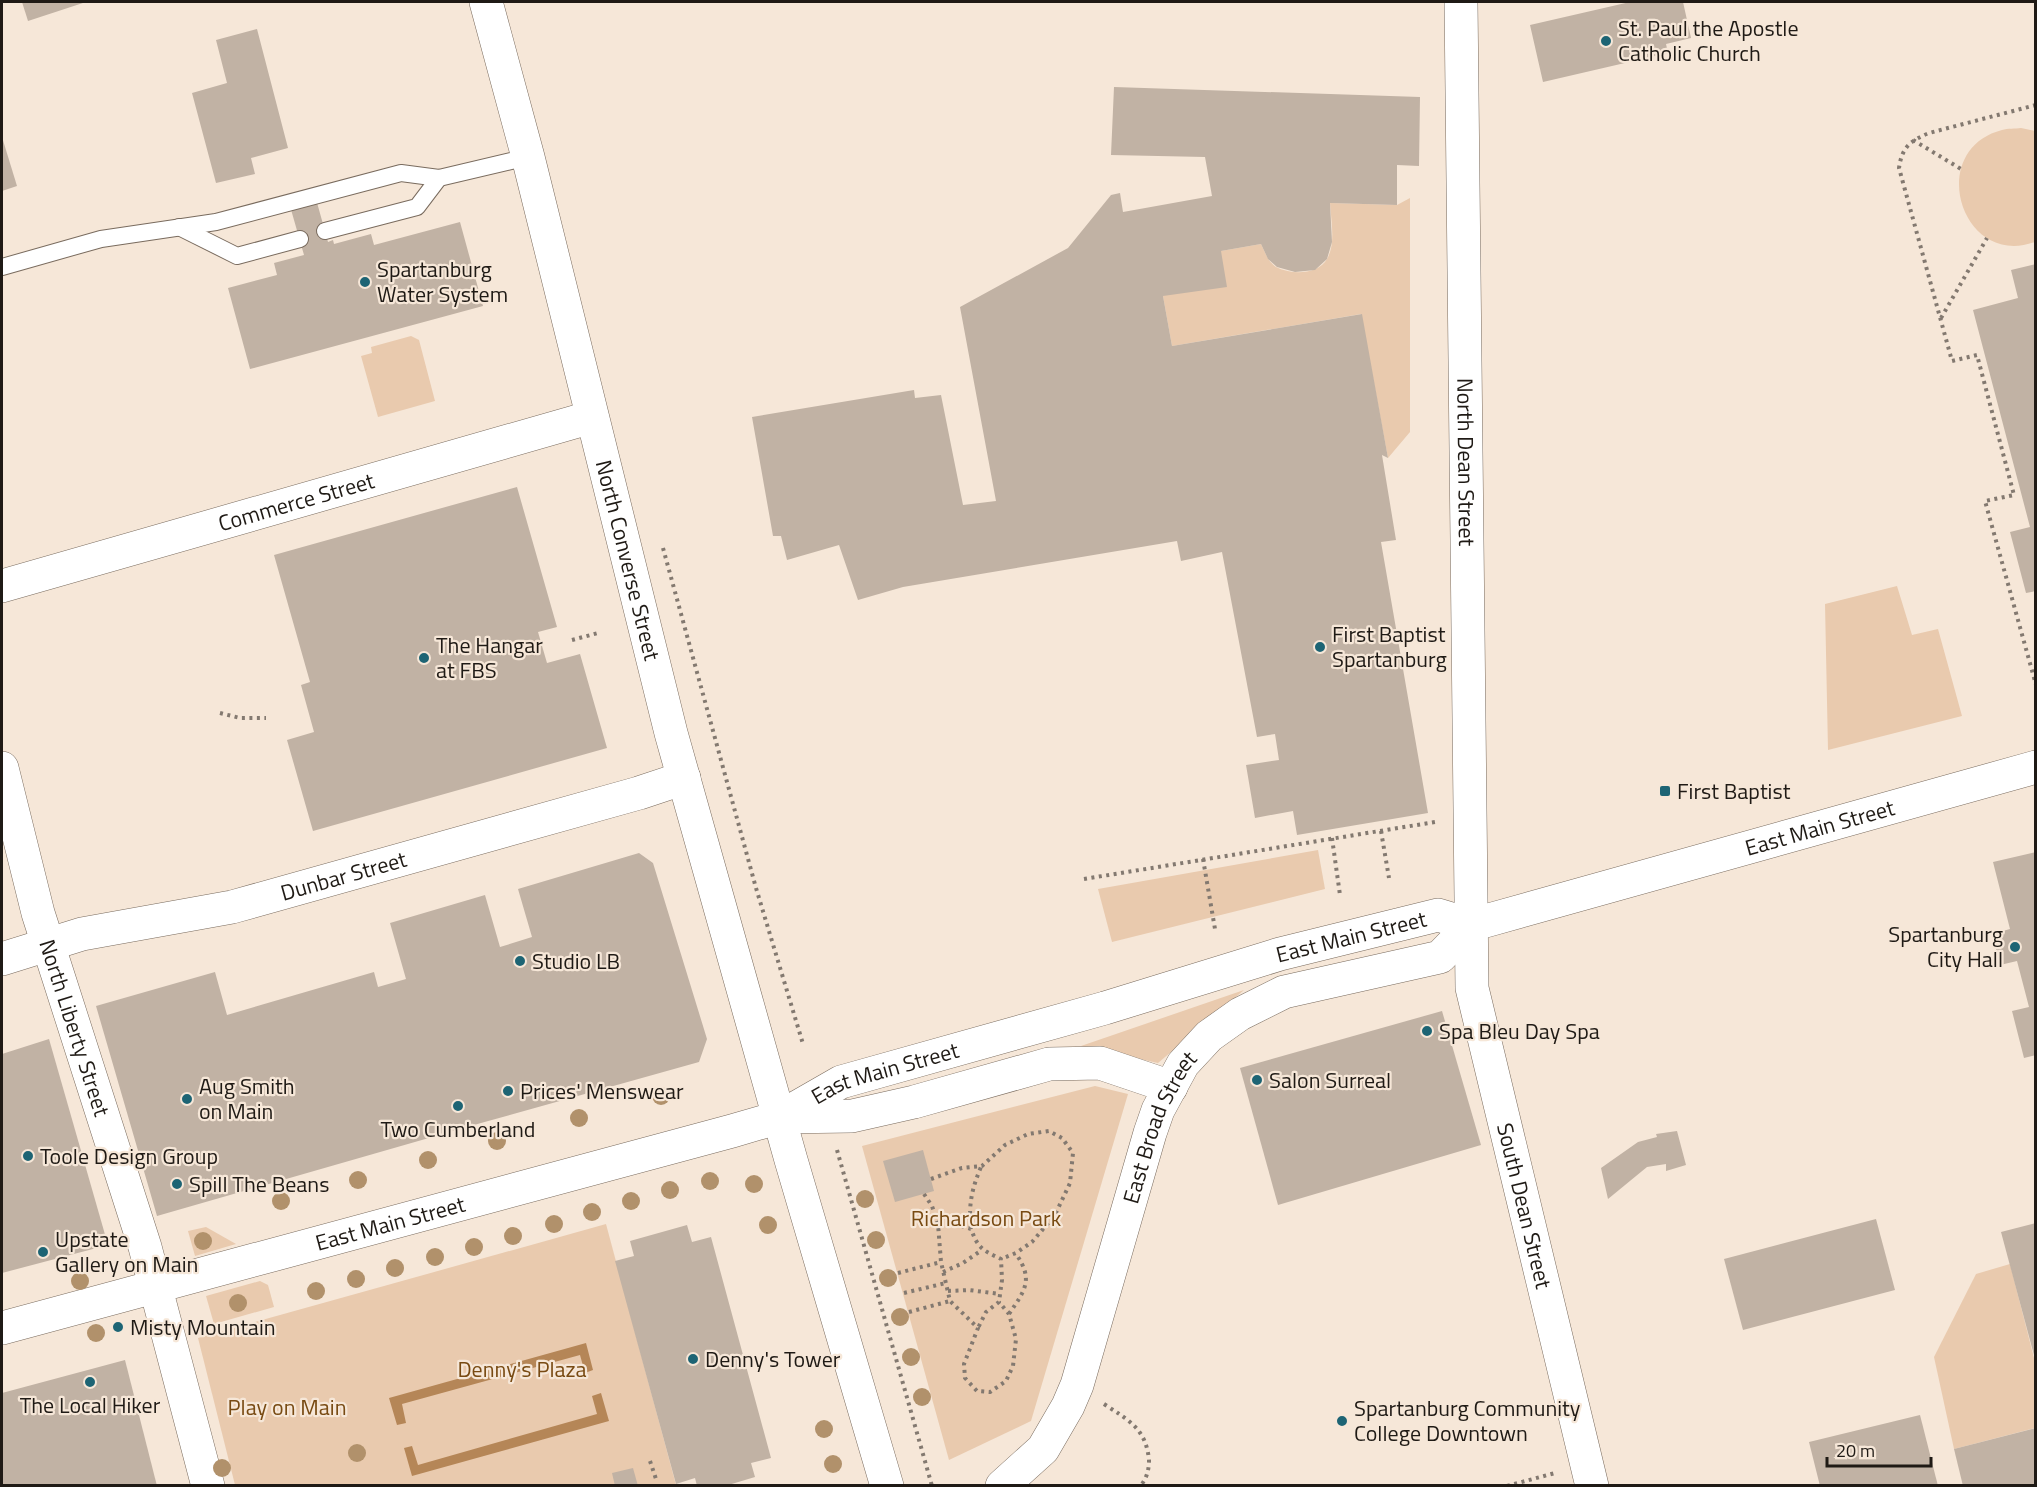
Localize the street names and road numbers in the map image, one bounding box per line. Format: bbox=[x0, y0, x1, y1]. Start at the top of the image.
street label: North Dean Street bbox=[1448, 378, 1484, 547]
street label: North Converse Street bbox=[587, 456, 669, 664]
street label: Commerce Street bbox=[214, 463, 378, 540]
street label: East Main Street bbox=[1741, 790, 1899, 865]
street label: Dunbar Street bbox=[277, 842, 411, 910]
street label: East Main Street bbox=[1272, 901, 1430, 971]
street label: North Liberty Street bbox=[31, 935, 119, 1121]
street label: East Main Street bbox=[804, 1033, 963, 1113]
street label: East Broad Street bbox=[1113, 1042, 1205, 1207]
street label: South Dean Street bbox=[1488, 1119, 1561, 1292]
street label: East Main Street bbox=[311, 1187, 469, 1260]

